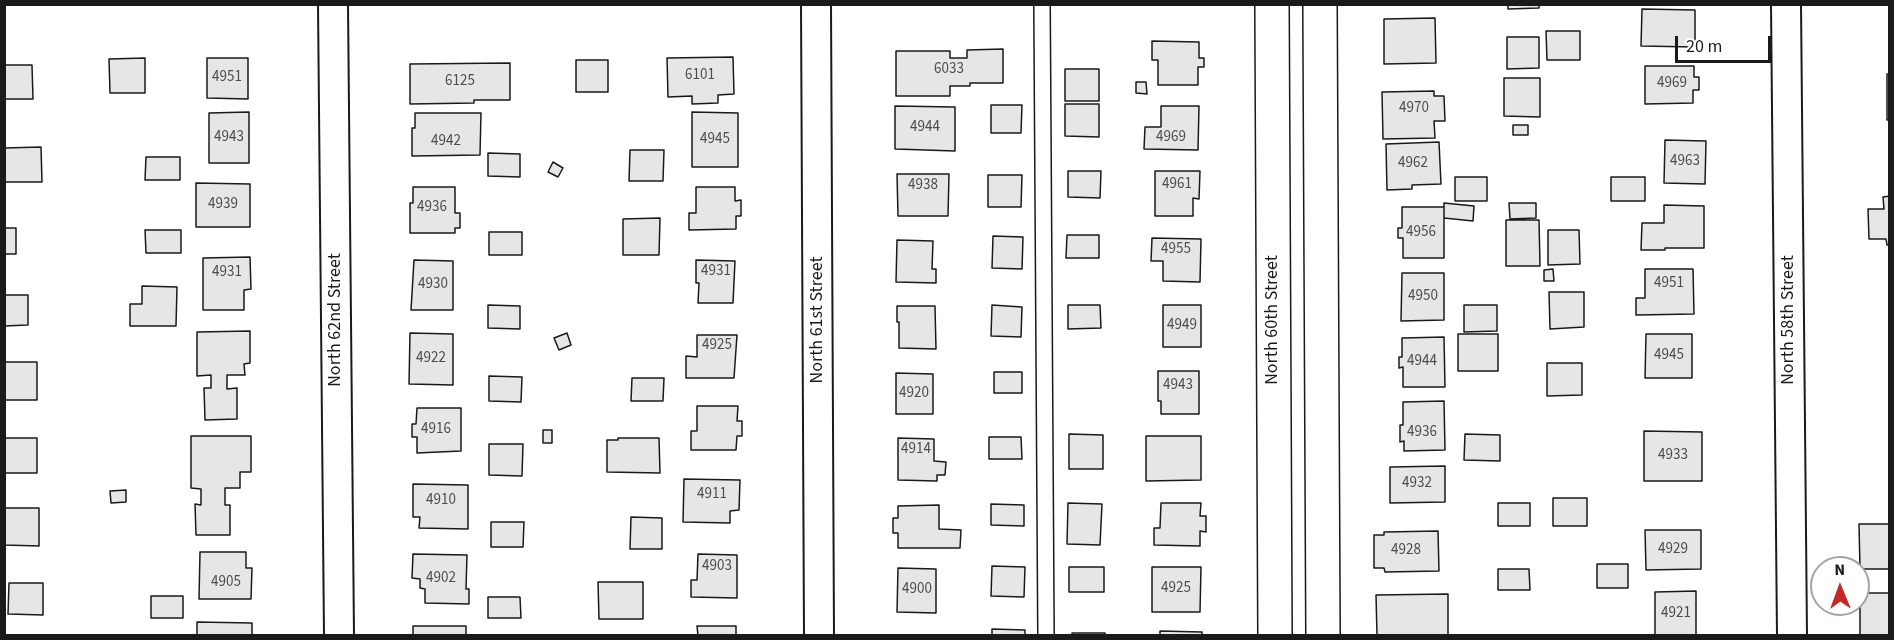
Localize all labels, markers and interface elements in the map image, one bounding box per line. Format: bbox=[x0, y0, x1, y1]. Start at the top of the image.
scale bar bbox=[1678, 24, 1774, 62]
text: 20 m bbox=[1686, 34, 1722, 59]
house number: 6033 bbox=[934, 61, 964, 79]
house number: 6101 bbox=[685, 67, 715, 85]
house number: 4951 bbox=[212, 69, 242, 87]
house number: 6125 bbox=[445, 73, 475, 91]
house number: 4969 bbox=[1657, 75, 1687, 93]
house number: 4970 bbox=[1399, 100, 1429, 118]
house number: 4944 bbox=[910, 119, 940, 137]
house number: 4943 bbox=[214, 129, 244, 147]
house number: 4969 bbox=[1156, 129, 1186, 147]
house number: 4945 bbox=[700, 131, 730, 149]
house number: 4942 bbox=[431, 133, 461, 151]
house number: 4963 bbox=[1670, 153, 1700, 171]
house number: 4962 bbox=[1398, 155, 1428, 173]
house number: 4961 bbox=[1162, 176, 1192, 194]
house number: 4938 bbox=[908, 177, 938, 195]
house number: 4939 bbox=[208, 196, 238, 214]
house number: 4936 bbox=[417, 199, 447, 217]
house number: 4956 bbox=[1406, 224, 1436, 242]
house number: 4955 bbox=[1161, 241, 1191, 259]
street label: North 62nd Street bbox=[325, 253, 347, 387]
street label: North 60th Street bbox=[1262, 255, 1284, 385]
street label: North 58th Street bbox=[1778, 255, 1800, 385]
street label: North 61st Street bbox=[807, 257, 829, 383]
house number: 4931 bbox=[701, 263, 731, 281]
house number: 4931 bbox=[212, 264, 242, 282]
house number: 4951 bbox=[1654, 275, 1684, 293]
house number: 4930 bbox=[418, 276, 448, 294]
house number: 4950 bbox=[1408, 288, 1438, 306]
house number: 4949 bbox=[1167, 317, 1197, 335]
house number: 4925 bbox=[702, 337, 732, 355]
house number: 4945 bbox=[1654, 347, 1684, 365]
house number: 4922 bbox=[416, 350, 446, 368]
house number: 4944 bbox=[1407, 353, 1437, 371]
house number: 4943 bbox=[1163, 377, 1193, 395]
house number: 4920 bbox=[899, 385, 929, 403]
house number: 4916 bbox=[421, 421, 451, 439]
house number: 4936 bbox=[1407, 424, 1437, 442]
house number: 4914 bbox=[901, 441, 931, 459]
house number: 4933 bbox=[1658, 447, 1688, 465]
house number: 4932 bbox=[1402, 475, 1432, 493]
house number: 4911 bbox=[697, 486, 727, 504]
house number: 4910 bbox=[426, 492, 456, 510]
house number: 4929 bbox=[1658, 541, 1688, 559]
house number: 4928 bbox=[1391, 542, 1421, 560]
north arrow bbox=[1810, 556, 1870, 616]
house number: 4903 bbox=[702, 558, 732, 576]
text: N bbox=[1834, 559, 1845, 581]
house number: 4902 bbox=[426, 570, 456, 588]
house number: 4905 bbox=[211, 574, 241, 592]
house number: 4925 bbox=[1161, 580, 1191, 598]
house number: 4900 bbox=[902, 581, 932, 599]
house number: 4921 bbox=[1661, 605, 1691, 623]

